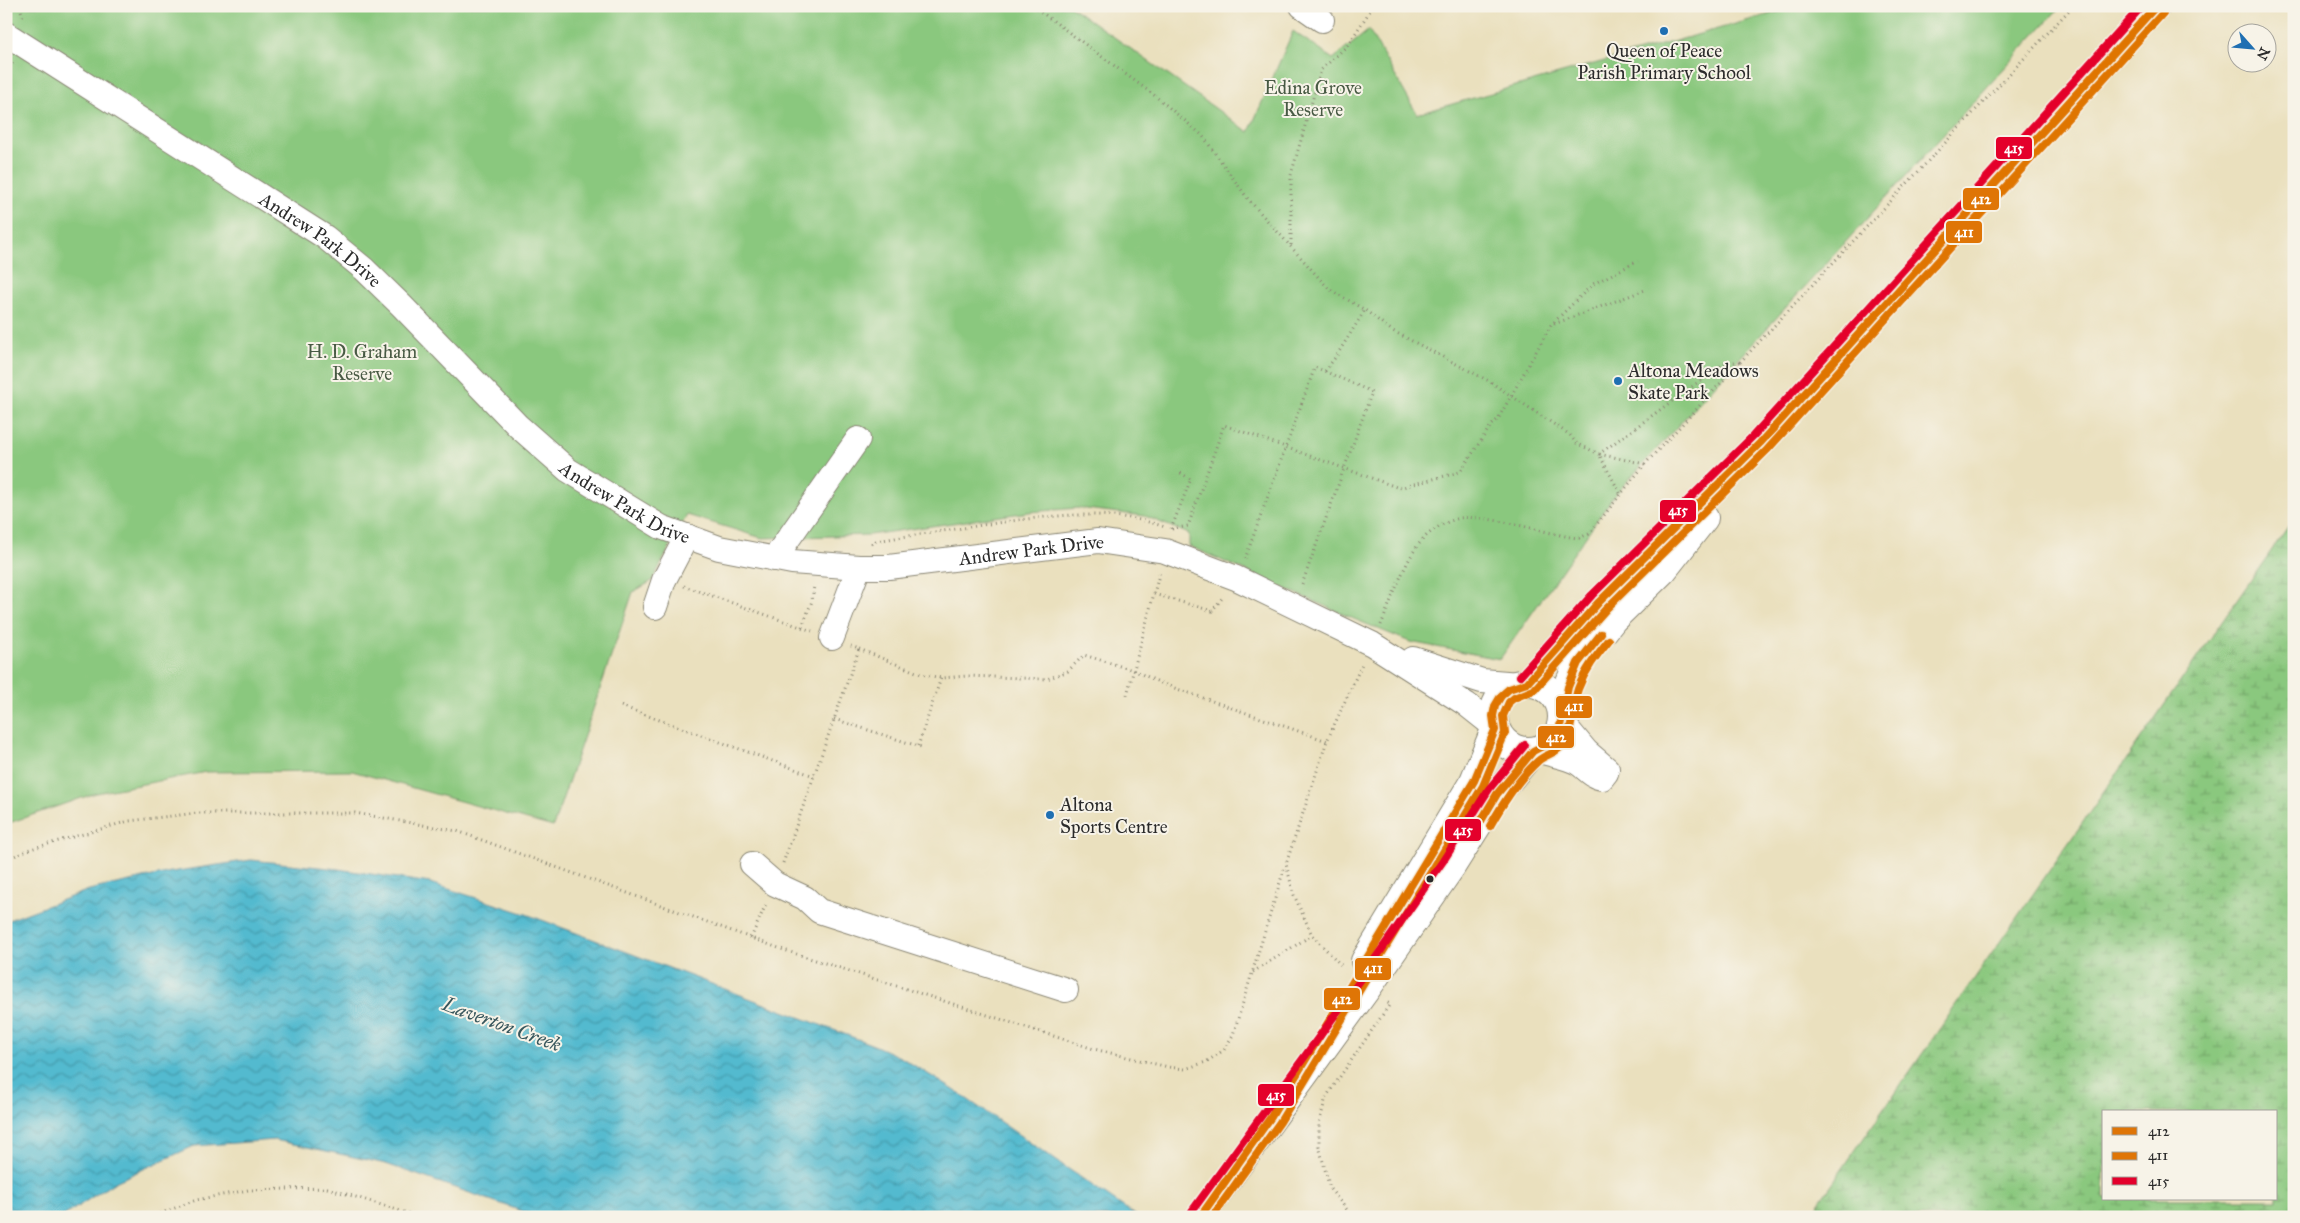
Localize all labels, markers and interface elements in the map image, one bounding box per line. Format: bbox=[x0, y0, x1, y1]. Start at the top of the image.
north arrow bbox=[2228, 22, 2278, 72]
marker: Queen of Peace Parish Primary School bbox=[1658, 25, 1670, 37]
place label: Queen of Peace Parish Primary School bbox=[1577, 39, 1752, 84]
text: N bbox=[2253, 45, 2273, 63]
park label: Edina Grove Reserve bbox=[1264, 76, 1362, 121]
line badge: 415 bbox=[1995, 136, 2033, 160]
text: 415 bbox=[2004, 140, 2024, 158]
street label: Andrew Park Drive bbox=[254, 187, 387, 292]
line badge: 412 bbox=[1962, 187, 2000, 211]
text: 412 bbox=[1971, 191, 1992, 209]
line badge: 411 bbox=[1945, 220, 1983, 244]
text: 411 bbox=[1955, 224, 1974, 242]
park label: H. D. Graham Reserve bbox=[307, 340, 417, 385]
place label: Altona Meadows Skate Park bbox=[1627, 359, 1759, 404]
marker: Altona Meadows Skate Park bbox=[1612, 375, 1624, 387]
street label: Andrew Park Drive bbox=[554, 456, 693, 549]
line badge: 415 bbox=[1659, 499, 1697, 523]
text: 415 bbox=[1668, 502, 1688, 520]
street label: Andrew Park Drive bbox=[956, 530, 1106, 570]
line badge: 411 bbox=[1555, 695, 1593, 719]
text: 411 bbox=[1565, 698, 1584, 716]
line badge: 412 bbox=[1537, 725, 1575, 749]
text: 412 bbox=[1546, 729, 1567, 747]
place label: Altona Sports Centre bbox=[1059, 793, 1168, 838]
marker: Altona Sports Centre bbox=[1044, 809, 1056, 821]
line badge: 415 bbox=[1444, 818, 1482, 842]
text: 415 bbox=[1453, 822, 1473, 840]
unlabelled marker bbox=[1425, 874, 1435, 884]
line badge: 411 bbox=[1354, 957, 1392, 981]
text: 411 bbox=[1364, 960, 1383, 978]
line badge: 412 bbox=[1323, 987, 1361, 1011]
water label: Laverton Creek bbox=[439, 991, 565, 1057]
text: 412 bbox=[1332, 991, 1353, 1009]
line badge: 415 bbox=[1257, 1083, 1295, 1107]
text: 415 bbox=[1266, 1087, 1286, 1105]
legend bbox=[2102, 1110, 2278, 1200]
text: 412 bbox=[2148, 1122, 2170, 1140]
text: 411 bbox=[2148, 1146, 2168, 1164]
text: 415 bbox=[2148, 1172, 2169, 1190]

